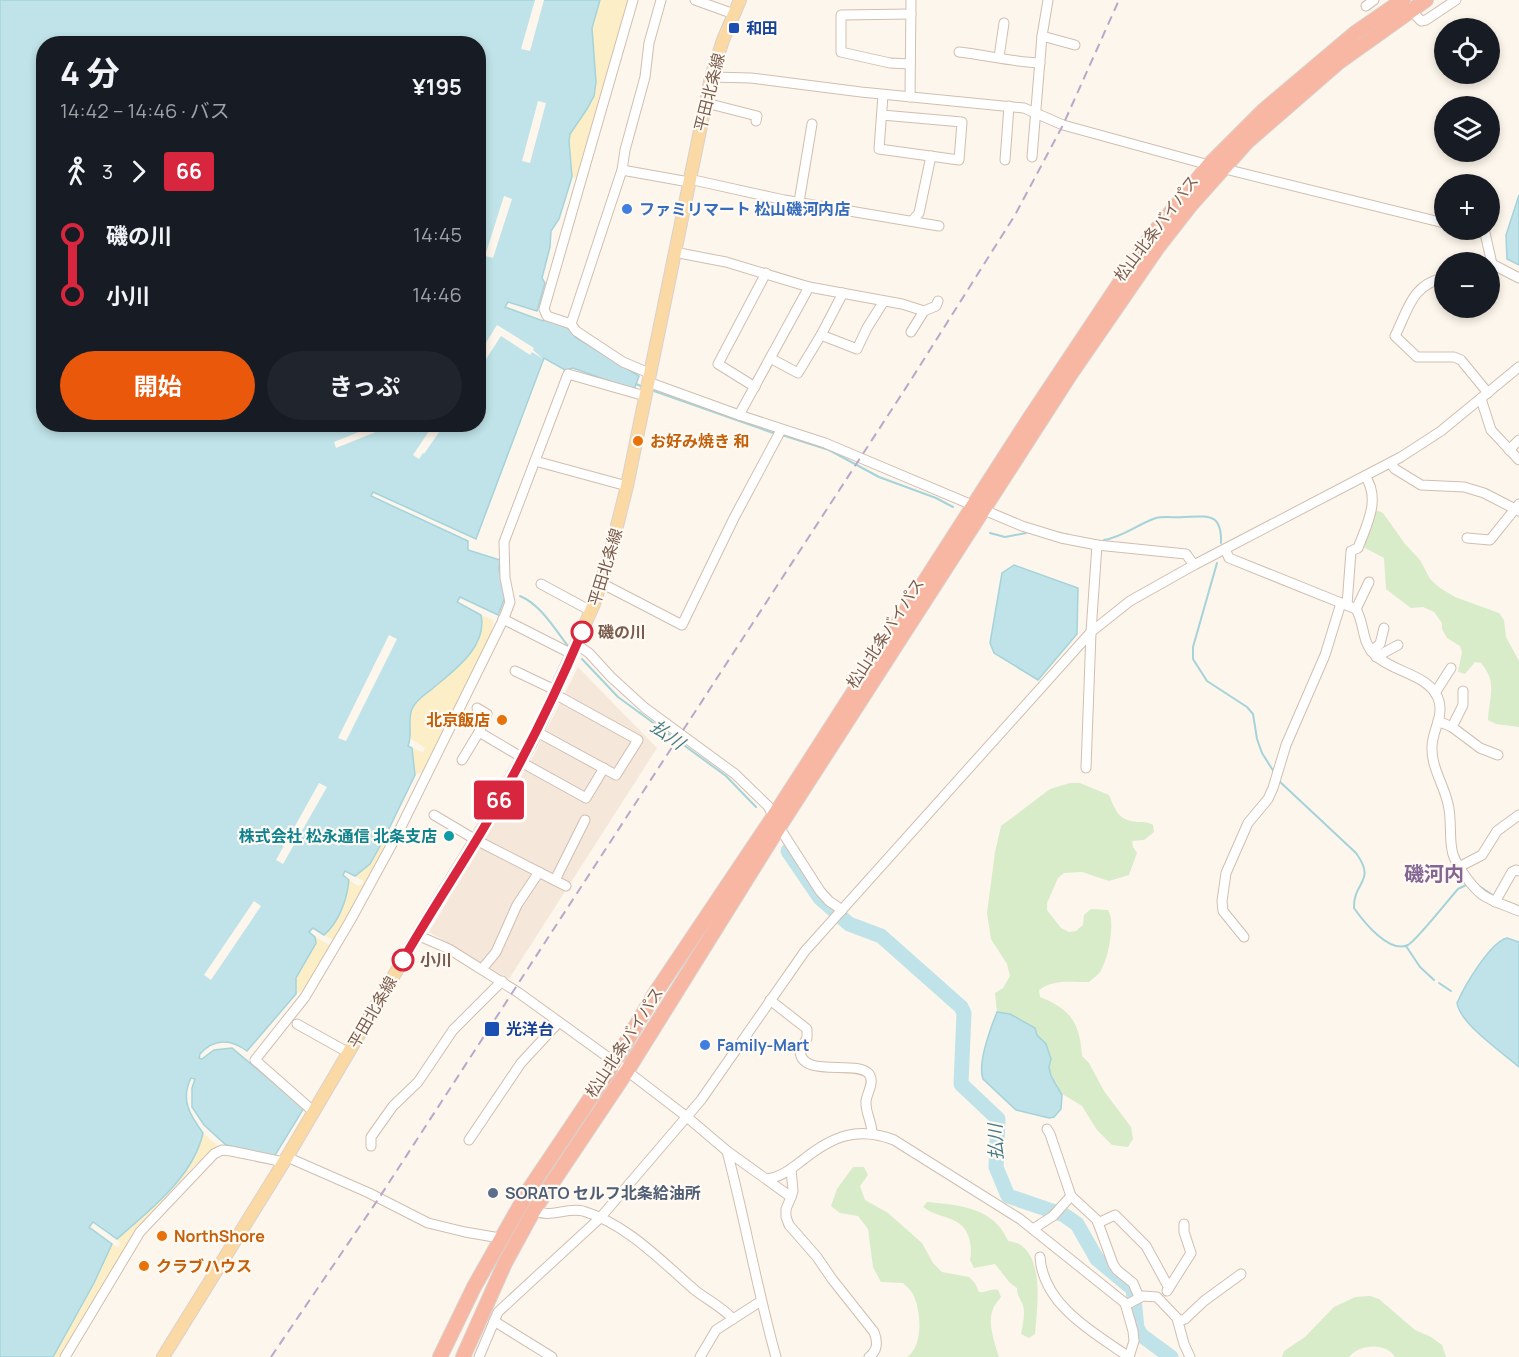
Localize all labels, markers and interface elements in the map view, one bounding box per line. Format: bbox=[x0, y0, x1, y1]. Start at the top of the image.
place label: 和田 bbox=[746, 17, 778, 39]
map controls bbox=[1434, 18, 1500, 318]
button: locate bbox=[1434, 18, 1500, 84]
marker: 和田 bbox=[727, 21, 741, 35]
text: 4 分 bbox=[60, 50, 120, 95]
street label: 平田北条線 bbox=[689, 51, 729, 133]
text: ¥195 bbox=[412, 72, 462, 102]
button: layers bbox=[1434, 96, 1500, 162]
text: 14:42 – 14:46 · バス bbox=[60, 97, 230, 124]
icon: walk bbox=[60, 155, 93, 188]
icon: forward bbox=[122, 155, 155, 188]
text: 66 bbox=[176, 157, 202, 185]
text: 3 bbox=[102, 158, 113, 185]
street label: 松山北条バイパス bbox=[1109, 170, 1203, 286]
button: + bbox=[1434, 174, 1500, 240]
place label: ファミリマート 松山磯河内店 bbox=[639, 198, 850, 220]
marker: ファミリマート 松山磯河内店 bbox=[620, 202, 634, 216]
text: 磯の川 bbox=[106, 221, 172, 251]
text: 14:45 bbox=[413, 221, 462, 248]
button: − bbox=[1434, 252, 1500, 318]
text: 小川 bbox=[106, 281, 150, 311]
text: 14:46 bbox=[412, 281, 462, 308]
button: 開始 bbox=[60, 351, 255, 420]
button: きっぷ bbox=[267, 351, 462, 420]
place label: お好み焼き 和 bbox=[650, 430, 749, 452]
marker: お好み焼き 和 bbox=[631, 434, 645, 448]
street label: 平田北条線 bbox=[583, 526, 627, 608]
street label: 松山北条バイパス bbox=[841, 573, 929, 693]
marker: 磯の川 bbox=[571, 621, 593, 643]
place label: 磯の川 bbox=[598, 621, 646, 643]
place label: 北京飯店 bbox=[426, 709, 490, 731]
marker: 北京飯店 bbox=[495, 713, 509, 727]
water label: 払川 bbox=[646, 714, 691, 755]
line badge: 66 bbox=[472, 780, 526, 820]
text: 66 bbox=[486, 786, 512, 814]
place label: 株式会社 松永通信 北条支店 bbox=[239, 825, 437, 847]
marker: 株式会社 松永通信 北条支店 bbox=[442, 829, 456, 843]
district label: 磯河内 bbox=[1404, 860, 1464, 887]
marker: 小川 bbox=[392, 949, 414, 971]
place label: 小川 bbox=[420, 949, 452, 971]
street label: 平田北条線 bbox=[342, 972, 402, 1052]
street label: 松山北条バイパス bbox=[580, 982, 668, 1102]
place label: 光洋台 bbox=[506, 1018, 554, 1040]
marker: 光洋台 bbox=[483, 1020, 501, 1038]
place label: Family-Mart bbox=[717, 1034, 810, 1056]
marker: Family-Mart bbox=[698, 1038, 712, 1052]
water label: 払川 bbox=[982, 1122, 1008, 1160]
place label: SORATO セルフ北条給油所 bbox=[505, 1182, 701, 1204]
marker: SORATO セルフ北条給油所 bbox=[486, 1186, 500, 1200]
place label: NorthShore bbox=[174, 1225, 265, 1247]
marker: NorthShore bbox=[155, 1229, 169, 1243]
place label: クラブハウス bbox=[156, 1255, 252, 1277]
marker: クラブハウス bbox=[137, 1259, 151, 1273]

